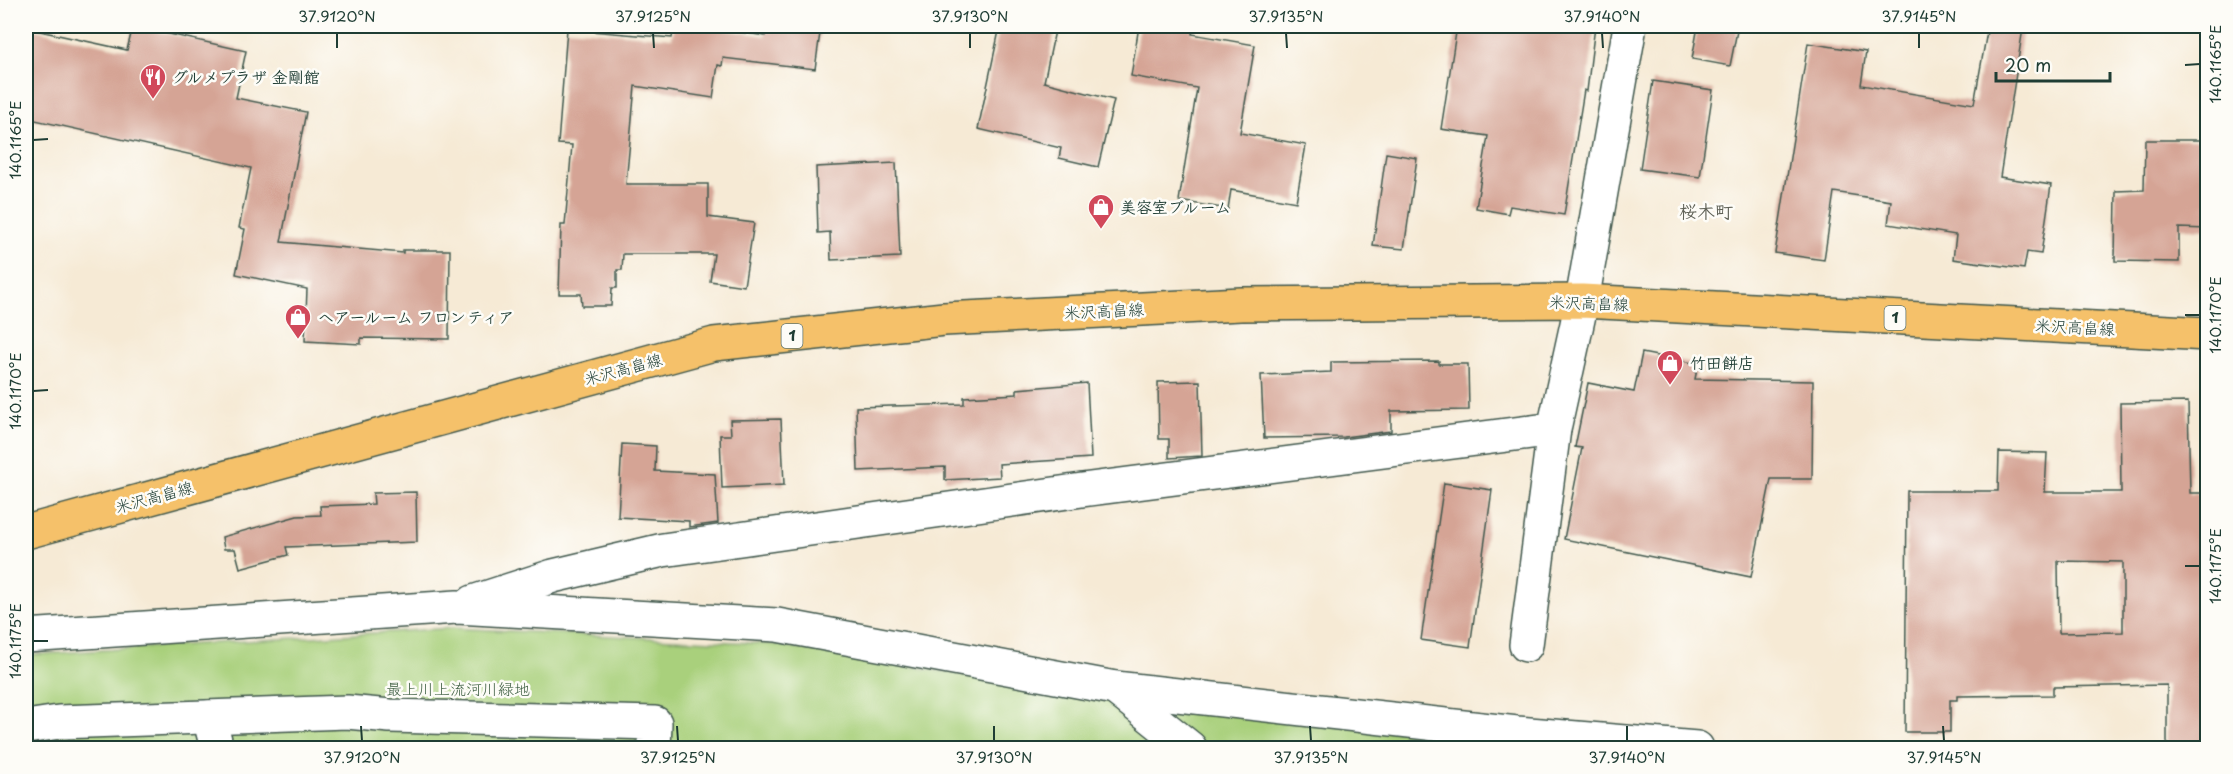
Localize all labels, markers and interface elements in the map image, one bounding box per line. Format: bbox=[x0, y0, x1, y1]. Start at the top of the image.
text: 37.9120°N bbox=[298, 4, 376, 27]
text: 37.9125°N bbox=[615, 4, 691, 27]
text: 37.9130°N bbox=[932, 4, 1008, 27]
text: 37.9135°N bbox=[1248, 4, 1324, 27]
text: 37.9140°N bbox=[1564, 4, 1640, 27]
text: 37.9145°N bbox=[1881, 4, 1957, 27]
text: 140.1165°E bbox=[2203, 25, 2226, 103]
scale bar bbox=[1996, 45, 2110, 83]
text: 20 m bbox=[2005, 51, 2051, 78]
restaurant icon: グルメプラザ 金剛館 bbox=[138, 62, 168, 100]
place label: グルメプラザ 金剛館 bbox=[172, 64, 320, 88]
text: 140.1165°E bbox=[3, 101, 26, 179]
shop icon: 美容室ブルーム bbox=[1086, 192, 1116, 230]
place label: 美容室ブルーム bbox=[1120, 194, 1231, 218]
district label: 桜木町 bbox=[1679, 197, 1733, 224]
text: 140.1170°E bbox=[2203, 276, 2226, 354]
street label: 米沢高畠線 bbox=[1549, 289, 1629, 315]
street label: 米沢高畠線 bbox=[1063, 296, 1145, 324]
shop icon: ヘアールーム フロンティア bbox=[283, 302, 313, 340]
place label: ヘアールーム フロンティア bbox=[318, 304, 514, 328]
road number: 1 bbox=[1884, 306, 1906, 330]
street label: 米沢高畠線 bbox=[2034, 312, 2116, 340]
road number: 1 bbox=[782, 324, 802, 348]
street label: 米沢高畠線 bbox=[581, 346, 664, 390]
shop icon: 竹田餅店 bbox=[1655, 348, 1685, 386]
place label: 竹田餅店 bbox=[1690, 350, 1754, 374]
text: 140.1170°E bbox=[3, 352, 26, 430]
street label: 米沢高畠線 bbox=[112, 474, 195, 518]
text: 140.1175°E bbox=[2203, 528, 2226, 604]
text: 140.1175°E bbox=[3, 603, 26, 679]
park label: 最上川上流河川緑地 bbox=[386, 676, 530, 700]
text: 37.9120°N bbox=[323, 745, 401, 768]
text: 37.9125°N bbox=[640, 745, 716, 768]
text: 37.9130°N bbox=[956, 745, 1032, 768]
text: 37.9135°N bbox=[1273, 745, 1349, 768]
text: 37.9140°N bbox=[1589, 745, 1665, 768]
text: 37.9145°N bbox=[1906, 745, 1982, 768]

